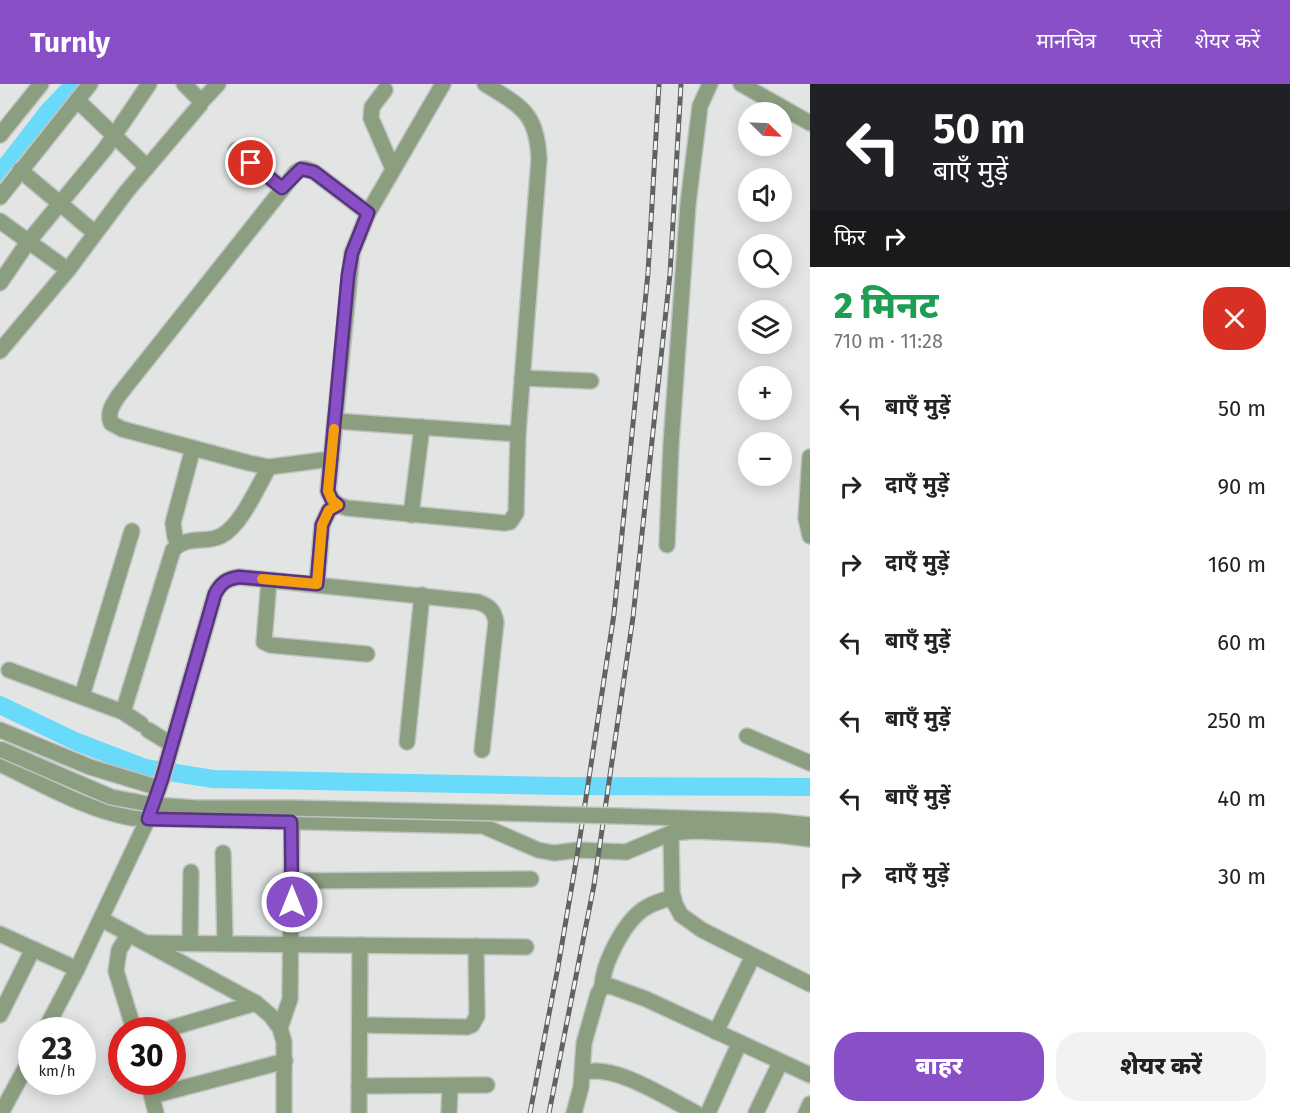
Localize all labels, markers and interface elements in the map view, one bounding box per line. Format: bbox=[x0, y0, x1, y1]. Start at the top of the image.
text: Turnly bbox=[30, 26, 110, 59]
text: मानचित्र bbox=[1036, 28, 1096, 54]
text: परतें bbox=[1129, 28, 1162, 54]
text: शेयर करें bbox=[1195, 28, 1260, 54]
north arrow bbox=[738, 102, 792, 156]
map controls bbox=[738, 102, 792, 486]
text: 50 m bbox=[933, 104, 1026, 154]
icon: left bbox=[834, 108, 912, 186]
pin bbox=[225, 137, 276, 188]
icon: arrive bbox=[234, 146, 267, 179]
text: बाएँ मुड़ें bbox=[933, 155, 1008, 187]
button: sound bbox=[738, 168, 792, 222]
icon: right bbox=[878, 222, 911, 255]
text: फिर bbox=[834, 224, 866, 251]
button: search bbox=[738, 234, 792, 288]
text: 2 मिनट bbox=[834, 284, 939, 328]
button: close bbox=[1203, 287, 1266, 350]
button: layers bbox=[738, 300, 792, 354]
text: 710 m · 11:28 bbox=[834, 329, 943, 353]
button: + bbox=[738, 366, 792, 420]
icon: left bbox=[834, 392, 867, 425]
text: बाएँ मुड़ें bbox=[885, 393, 951, 420]
text: 50 m bbox=[1218, 395, 1266, 422]
button: − bbox=[738, 432, 792, 486]
icon: right bbox=[834, 470, 867, 503]
text: दाएँ मुड़ें bbox=[885, 471, 949, 498]
text: 90 m bbox=[1217, 473, 1266, 500]
icon: right bbox=[834, 548, 867, 581]
text: दाएँ मुड़ें bbox=[885, 549, 949, 576]
text: 160 m bbox=[1208, 551, 1266, 578]
icon: left bbox=[834, 626, 867, 659]
text: बाएँ मुड़ें bbox=[885, 627, 951, 654]
text: 60 m bbox=[1217, 629, 1266, 656]
icon: left bbox=[834, 704, 867, 737]
text: बाएँ मुड़ें bbox=[885, 705, 951, 732]
text: 250 m bbox=[1207, 707, 1266, 734]
icon: left bbox=[834, 782, 867, 815]
text: बाएँ मुड़ें bbox=[885, 783, 951, 810]
text: 40 m bbox=[1217, 785, 1266, 812]
icon: right bbox=[834, 860, 867, 893]
text: दाएँ मुड़ें bbox=[885, 861, 949, 888]
text: 30 m bbox=[1218, 863, 1266, 890]
position arrow bbox=[260, 870, 324, 934]
speed limit sign: 30 bbox=[108, 1017, 186, 1095]
text: 23 bbox=[42, 1031, 72, 1067]
button: बाहर bbox=[834, 1032, 1044, 1101]
button: शेयर करें bbox=[1056, 1032, 1266, 1101]
text: km/h bbox=[38, 1062, 76, 1080]

